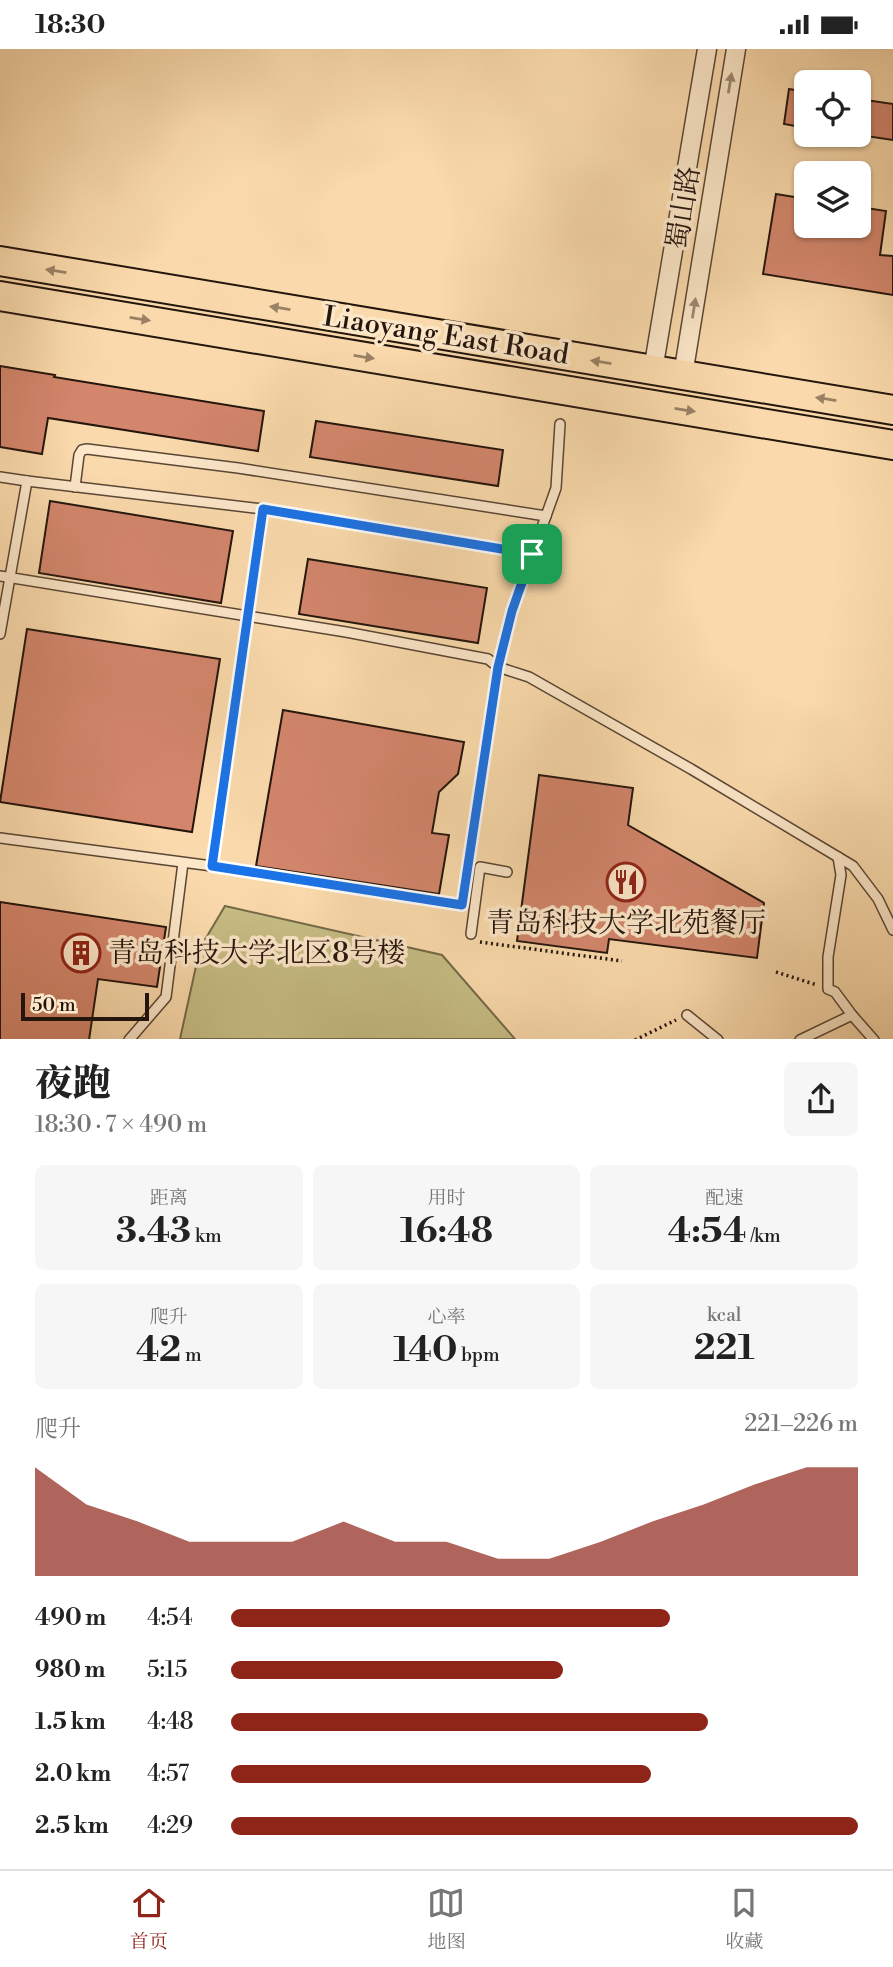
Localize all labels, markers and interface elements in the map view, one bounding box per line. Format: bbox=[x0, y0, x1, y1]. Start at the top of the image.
text: 18:30 bbox=[35, 9, 105, 41]
map controls bbox=[794, 70, 871, 238]
button: locate bbox=[794, 70, 871, 147]
one-way arrow bbox=[725, 72, 736, 94]
button: layers bbox=[794, 161, 871, 238]
street label: 蜀山路 bbox=[660, 164, 708, 252]
one-way arrow bbox=[45, 265, 67, 276]
one-way arrow bbox=[689, 297, 700, 319]
street label: Liaoyang East Road bbox=[321, 299, 571, 373]
one-way arrow bbox=[269, 302, 291, 313]
one-way arrow bbox=[129, 314, 151, 325]
one-way arrow bbox=[353, 352, 375, 363]
one-way arrow bbox=[590, 356, 612, 367]
one-way arrow bbox=[815, 393, 837, 404]
one-way arrow bbox=[674, 405, 696, 416]
pin bbox=[502, 524, 562, 584]
icon: arrive bbox=[513, 535, 551, 573]
restaurant icon: 青岛科技大学北苑餐厅 bbox=[605, 861, 647, 903]
place label: 青岛科技大学北苑餐厅 bbox=[486, 906, 766, 941]
building icon: 青岛科技大学北区8号楼 bbox=[60, 932, 102, 974]
place label: 青岛科技大学北区8号楼 bbox=[108, 936, 405, 971]
scale bar bbox=[21, 991, 149, 1022]
text: 50 m bbox=[32, 993, 76, 1017]
text: 夜跑 bbox=[35, 1061, 111, 1108]
button: share bbox=[784, 1062, 858, 1136]
text: 18:30 · 7 × 490 m bbox=[35, 1111, 207, 1139]
text: 距离 bbox=[150, 1186, 188, 1210]
text: 用时 bbox=[427, 1186, 466, 1210]
text: 配速 bbox=[705, 1186, 743, 1210]
text: 3.43 bbox=[116, 1210, 191, 1253]
text: 16:48 bbox=[400, 1210, 493, 1253]
text: 4:54 bbox=[668, 1210, 746, 1253]
text: km bbox=[191, 1224, 222, 1248]
text: /km bbox=[746, 1224, 781, 1248]
text: kcal bbox=[707, 1303, 741, 1327]
text: 爬升 bbox=[150, 1305, 188, 1329]
text: 心率 bbox=[427, 1305, 466, 1329]
text: 221 bbox=[694, 1327, 755, 1370]
text: 42 bbox=[136, 1329, 181, 1372]
text: 140 bbox=[393, 1329, 457, 1372]
text: m bbox=[181, 1343, 202, 1367]
text: bpm bbox=[457, 1343, 500, 1367]
text: 221–226 m bbox=[744, 1410, 858, 1438]
text: 爬升 bbox=[35, 1415, 81, 1443]
text: 490 m bbox=[35, 1604, 106, 1632]
text: 4:54 bbox=[147, 1604, 193, 1632]
text: 980 m bbox=[35, 1656, 105, 1684]
text: 5:15 bbox=[147, 1656, 187, 1684]
text: 1.5 km bbox=[35, 1708, 106, 1736]
text: 4:48 bbox=[147, 1708, 194, 1736]
text: 2.0 km bbox=[35, 1760, 111, 1788]
text: 4:57 bbox=[147, 1760, 189, 1788]
text: 2.5 km bbox=[35, 1812, 109, 1840]
text: 4:29 bbox=[147, 1812, 193, 1840]
tab: 首页 bbox=[130, 1884, 168, 1954]
tab: 地图 bbox=[427, 1884, 465, 1954]
tab: 收藏 bbox=[725, 1884, 763, 1954]

